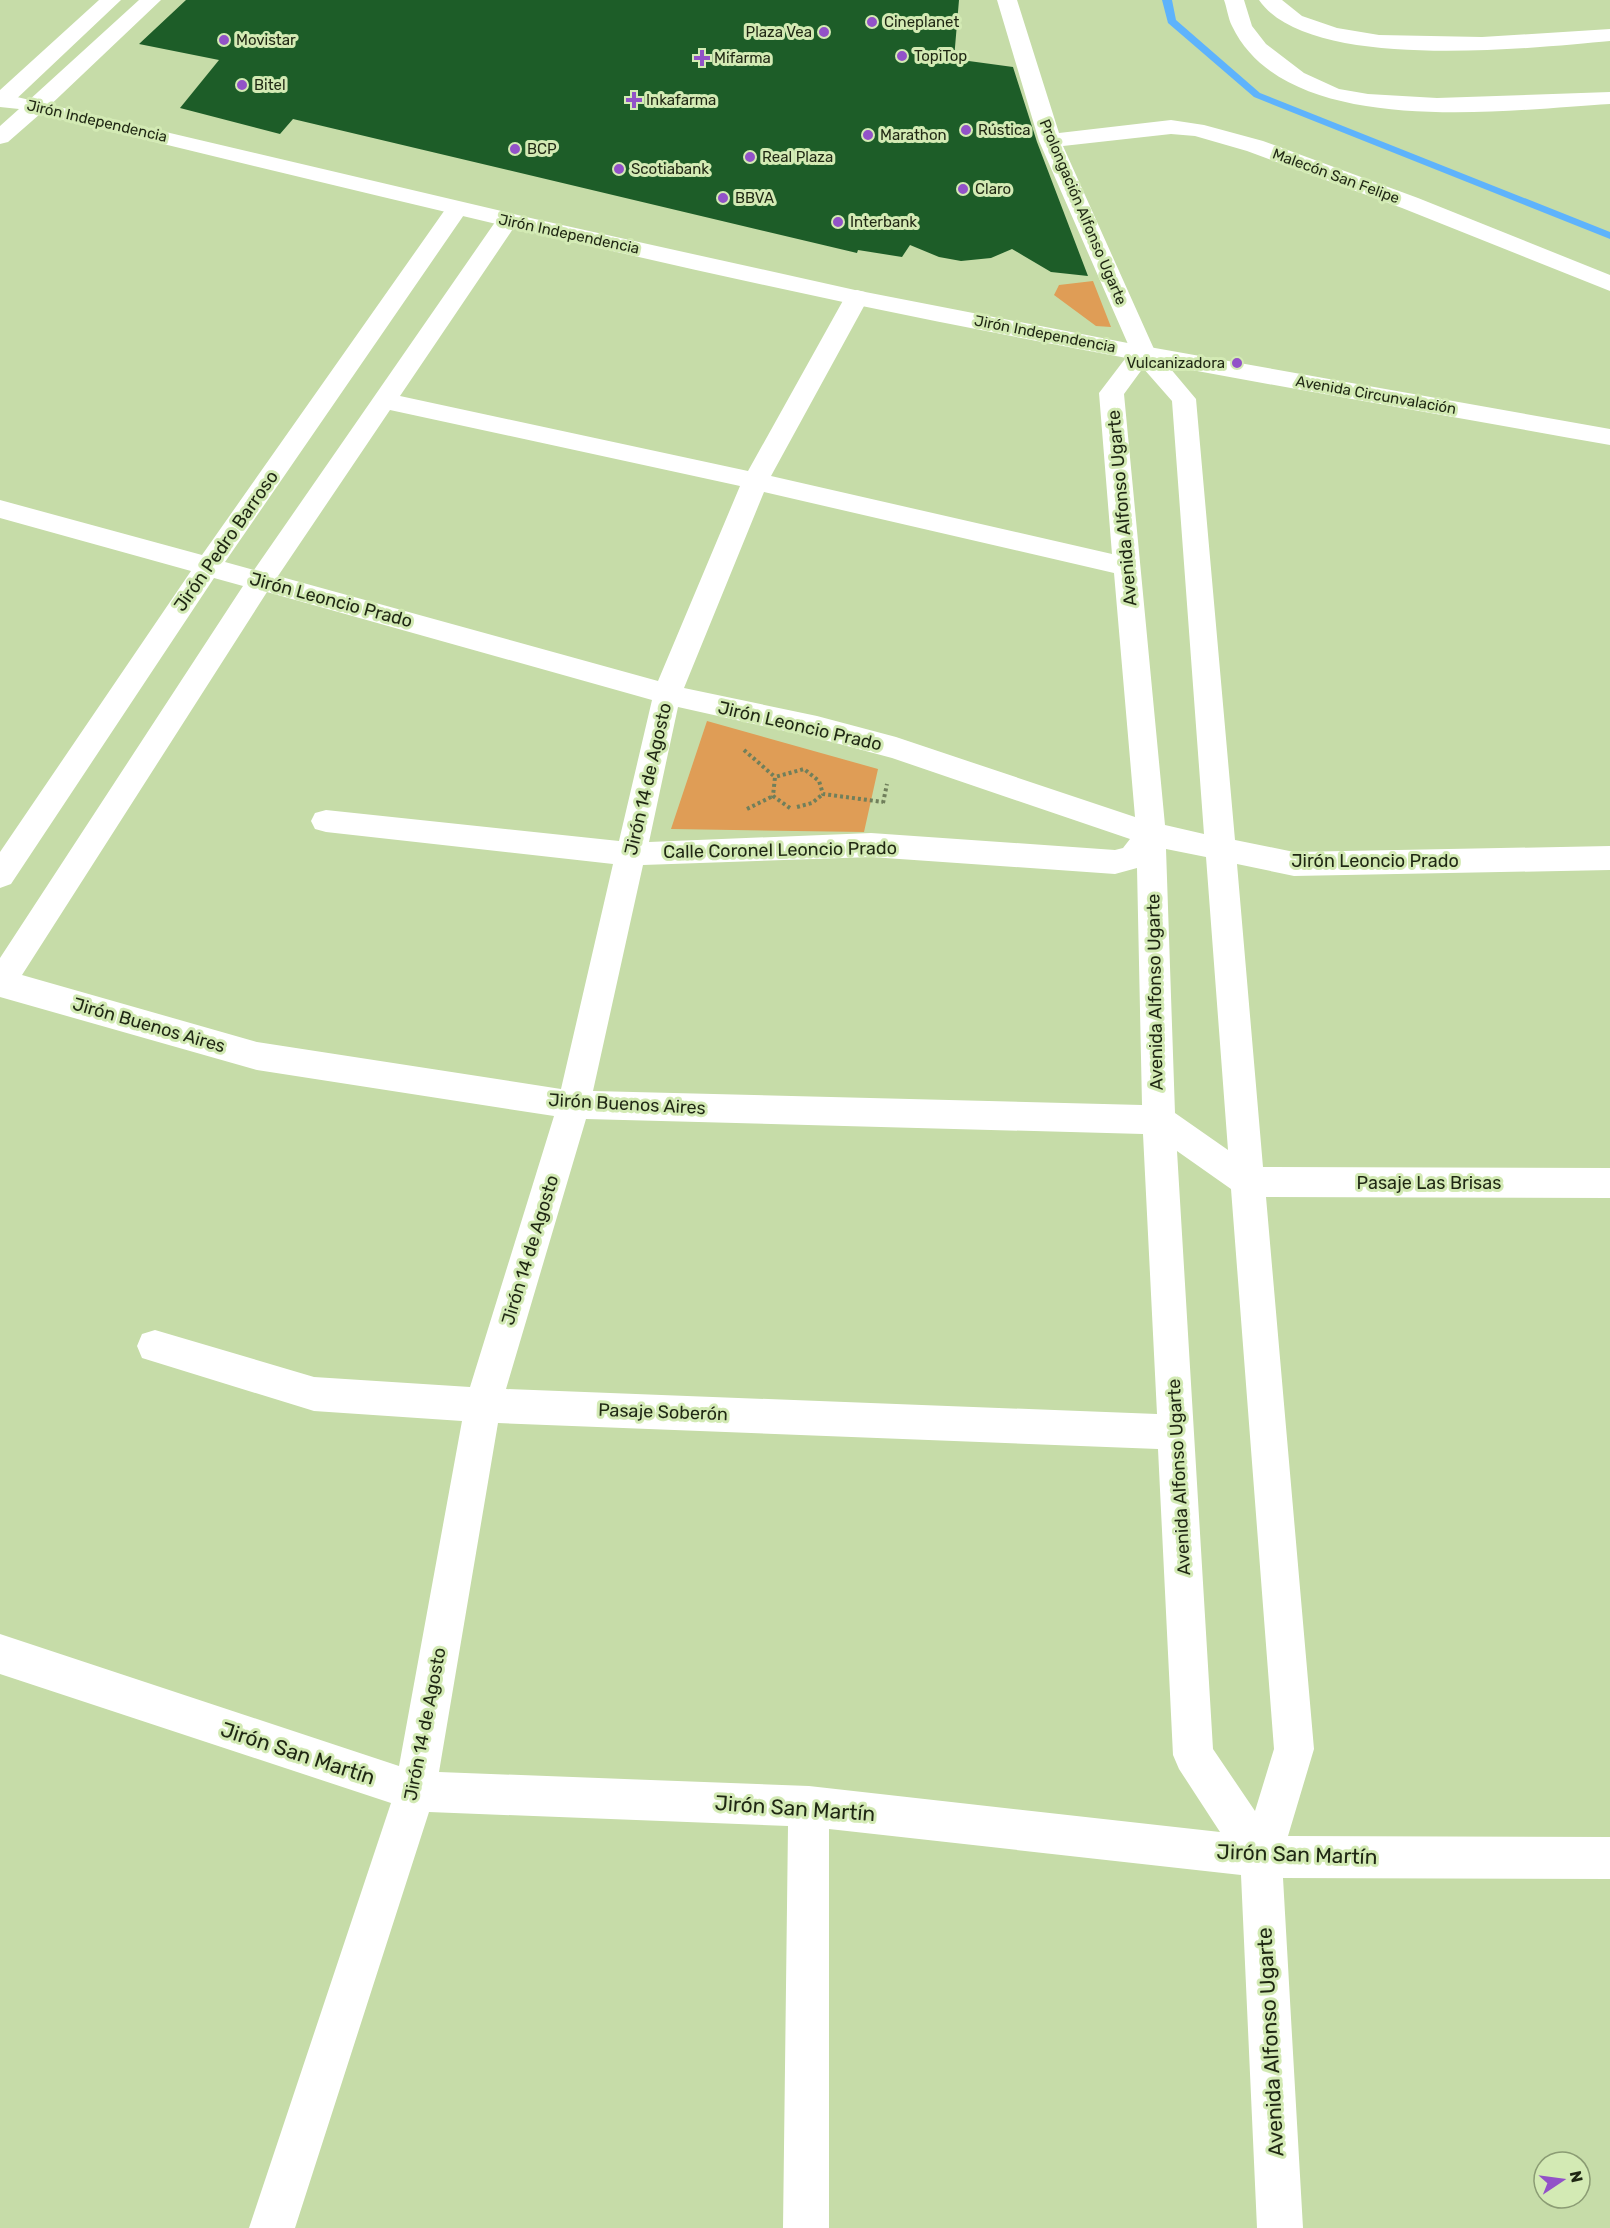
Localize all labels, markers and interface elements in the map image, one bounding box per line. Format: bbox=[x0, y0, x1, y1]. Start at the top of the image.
place label: Cineplanet bbox=[884, 13, 959, 31]
marker: Cineplanet bbox=[865, 15, 879, 29]
place label: Plaza Vea bbox=[746, 23, 812, 41]
marker: Plaza Vea bbox=[817, 25, 831, 39]
place label: Movistar bbox=[236, 31, 296, 49]
marker: Movistar bbox=[217, 33, 231, 47]
place label: TopiTop bbox=[914, 47, 967, 65]
place label: Mifarma bbox=[714, 49, 771, 67]
marker: TopiTop bbox=[895, 49, 909, 63]
marker: Mifarma bbox=[695, 51, 709, 65]
place label: Bitel bbox=[254, 76, 286, 94]
marker: Bitel bbox=[235, 78, 249, 92]
place label: Inkafarma bbox=[646, 91, 716, 109]
marker: Inkafarma bbox=[627, 93, 641, 107]
street label: Jirón Independencia bbox=[25, 96, 169, 146]
street label: Prolongación Alfonso Ugarte bbox=[1036, 116, 1130, 308]
place label: Rústica bbox=[978, 121, 1031, 139]
marker: Rústica bbox=[959, 123, 973, 137]
place label: Marathon bbox=[880, 126, 947, 144]
marker: Marathon bbox=[861, 128, 875, 142]
place label: BCP bbox=[527, 140, 557, 158]
marker: BCP bbox=[508, 142, 522, 156]
street label: Malecón San Felipe bbox=[1270, 145, 1402, 207]
place label: Real Plaza bbox=[762, 148, 833, 166]
marker: Real Plaza bbox=[743, 150, 757, 164]
place label: Scotiabank bbox=[631, 160, 709, 178]
marker: Scotiabank bbox=[612, 162, 626, 176]
place label: Claro bbox=[975, 180, 1011, 198]
marker: Claro bbox=[956, 182, 970, 196]
place label: BBVA bbox=[735, 189, 774, 207]
marker: BBVA bbox=[716, 191, 730, 205]
street label: Jirón Independencia bbox=[497, 210, 641, 258]
place label: Interbank bbox=[850, 213, 917, 231]
marker: Interbank bbox=[831, 215, 845, 229]
street label: Jirón Independencia bbox=[973, 311, 1117, 357]
place label: Vulcanizadora bbox=[1126, 354, 1225, 372]
marker: Vulcanizadora bbox=[1230, 356, 1244, 370]
street label: Avenida Circunvalación bbox=[1294, 372, 1458, 418]
street label: Avenida Alfonso Ugarte bbox=[1102, 409, 1142, 607]
street label: Jirón Pedro Barroso bbox=[169, 466, 283, 616]
street label: Jirón Leoncio Prado bbox=[247, 568, 415, 632]
street label: Jirón Leoncio Prado bbox=[716, 696, 884, 756]
street label: Jirón 14 de Agosto bbox=[620, 701, 676, 857]
street label: Calle Coronel Leoncio Prado bbox=[663, 837, 897, 863]
street label: Jirón Leoncio Prado bbox=[1291, 850, 1459, 872]
street label: Avenida Alfonso Ugarte bbox=[1142, 893, 1168, 1091]
street label: Jirón Buenos Aires bbox=[70, 993, 228, 1057]
street label: Jirón Buenos Aires bbox=[548, 1089, 706, 1119]
street label: Jirón 14 de Agosto bbox=[497, 1172, 563, 1328]
street label: Pasaje Las Brisas bbox=[1357, 1172, 1501, 1194]
street label: Avenida Alfonso Ugarte bbox=[1163, 1378, 1195, 1576]
street label: Pasaje Soberón bbox=[598, 1399, 728, 1425]
street label: Jirón 14 de Agosto bbox=[399, 1645, 451, 1803]
street label: Jirón San Martín bbox=[218, 1716, 378, 1790]
street label: Jirón San Martín bbox=[714, 1790, 876, 1826]
street label: Jirón San Martín bbox=[1216, 1839, 1378, 1869]
street label: Avenida Alfonso Ugarte bbox=[1252, 1927, 1288, 2157]
north arrow bbox=[1532, 2150, 1592, 2210]
text: N bbox=[1566, 2169, 1587, 2184]

